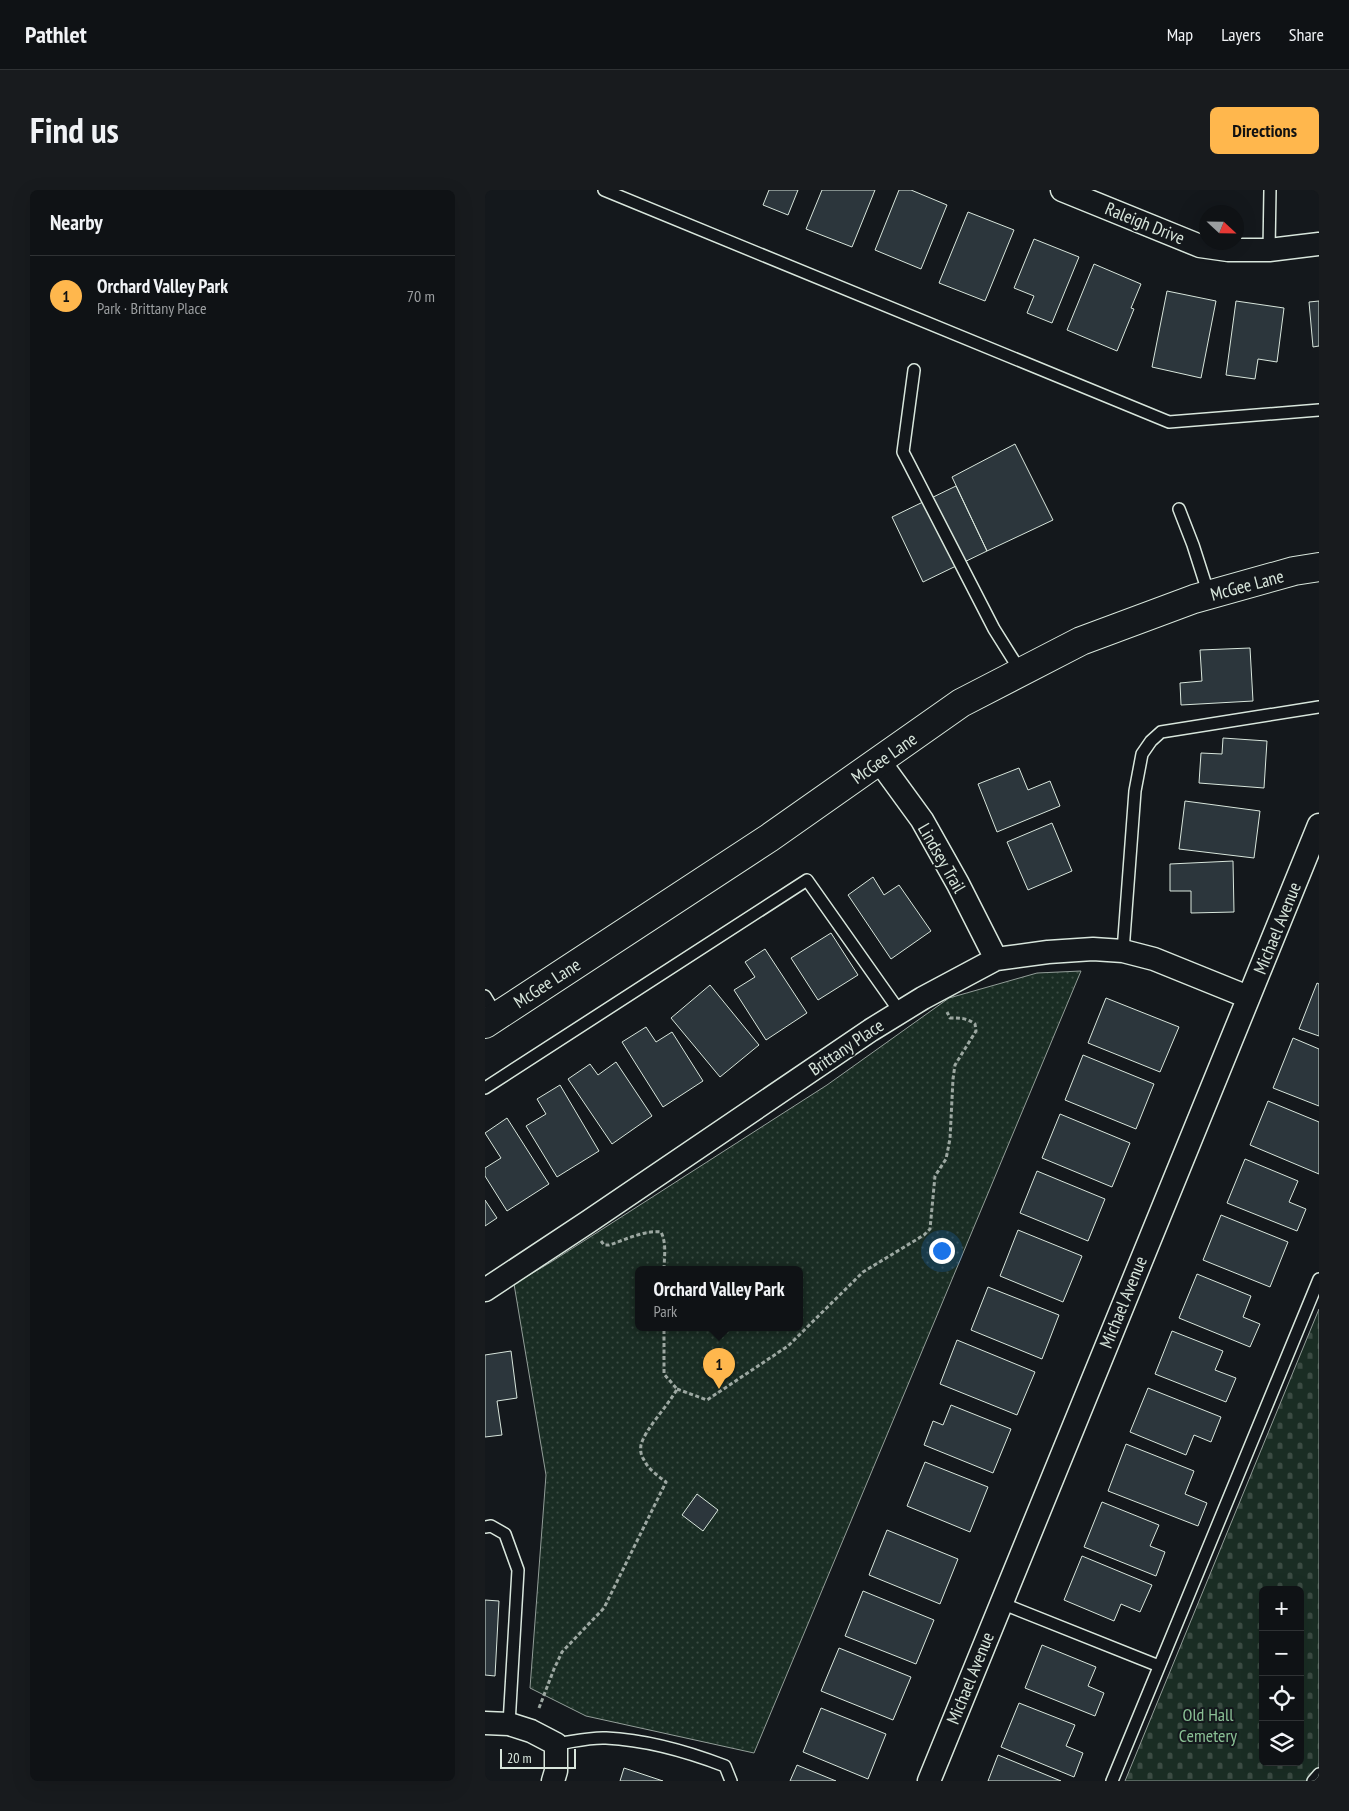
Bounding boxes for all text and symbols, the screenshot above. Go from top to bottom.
text: Pathlet [25,19,87,50]
text: Map [1167,23,1193,46]
text: Layers [1221,23,1261,46]
text: Share [1289,23,1324,46]
text: Find us [30,107,119,153]
button: Directions [1210,107,1319,154]
street label: Raleigh Drive [1102,197,1188,249]
north arrow [1199,205,1244,250]
text: Nearby [50,209,103,236]
text: Orchard Valley Park [97,274,228,298]
text: 1 [62,286,70,306]
text: 70 m [407,286,435,306]
text: Park · Brittany Place [97,298,207,318]
street label: McGee Lane [1208,564,1286,606]
street label: McGee Lane [847,727,921,789]
street label: Lindsey Trail [913,819,972,898]
street label: Michael Avenue [1248,879,1306,977]
street label: McGee Lane [509,953,585,1013]
street label: Brittany Place [804,1014,888,1080]
your location [929,1238,955,1264]
street label: Michael Avenue [1094,1253,1152,1351]
popup [635,1266,803,1331]
text: Orchard Valley Park [653,1277,785,1301]
text: Park [653,1301,677,1321]
pin: 1 [703,1348,735,1389]
map controls [1259,1586,1304,1766]
button: + [1259,1586,1304,1631]
street label: Michael Avenue [941,1629,999,1727]
button: − [1259,1631,1304,1676]
button: locate [1259,1676,1304,1721]
park label: Old Hall Cemetery [1179,1703,1237,1747]
button: layers [1259,1721,1304,1766]
scale bar [500,1746,576,1769]
text: 20 m [507,1749,532,1767]

